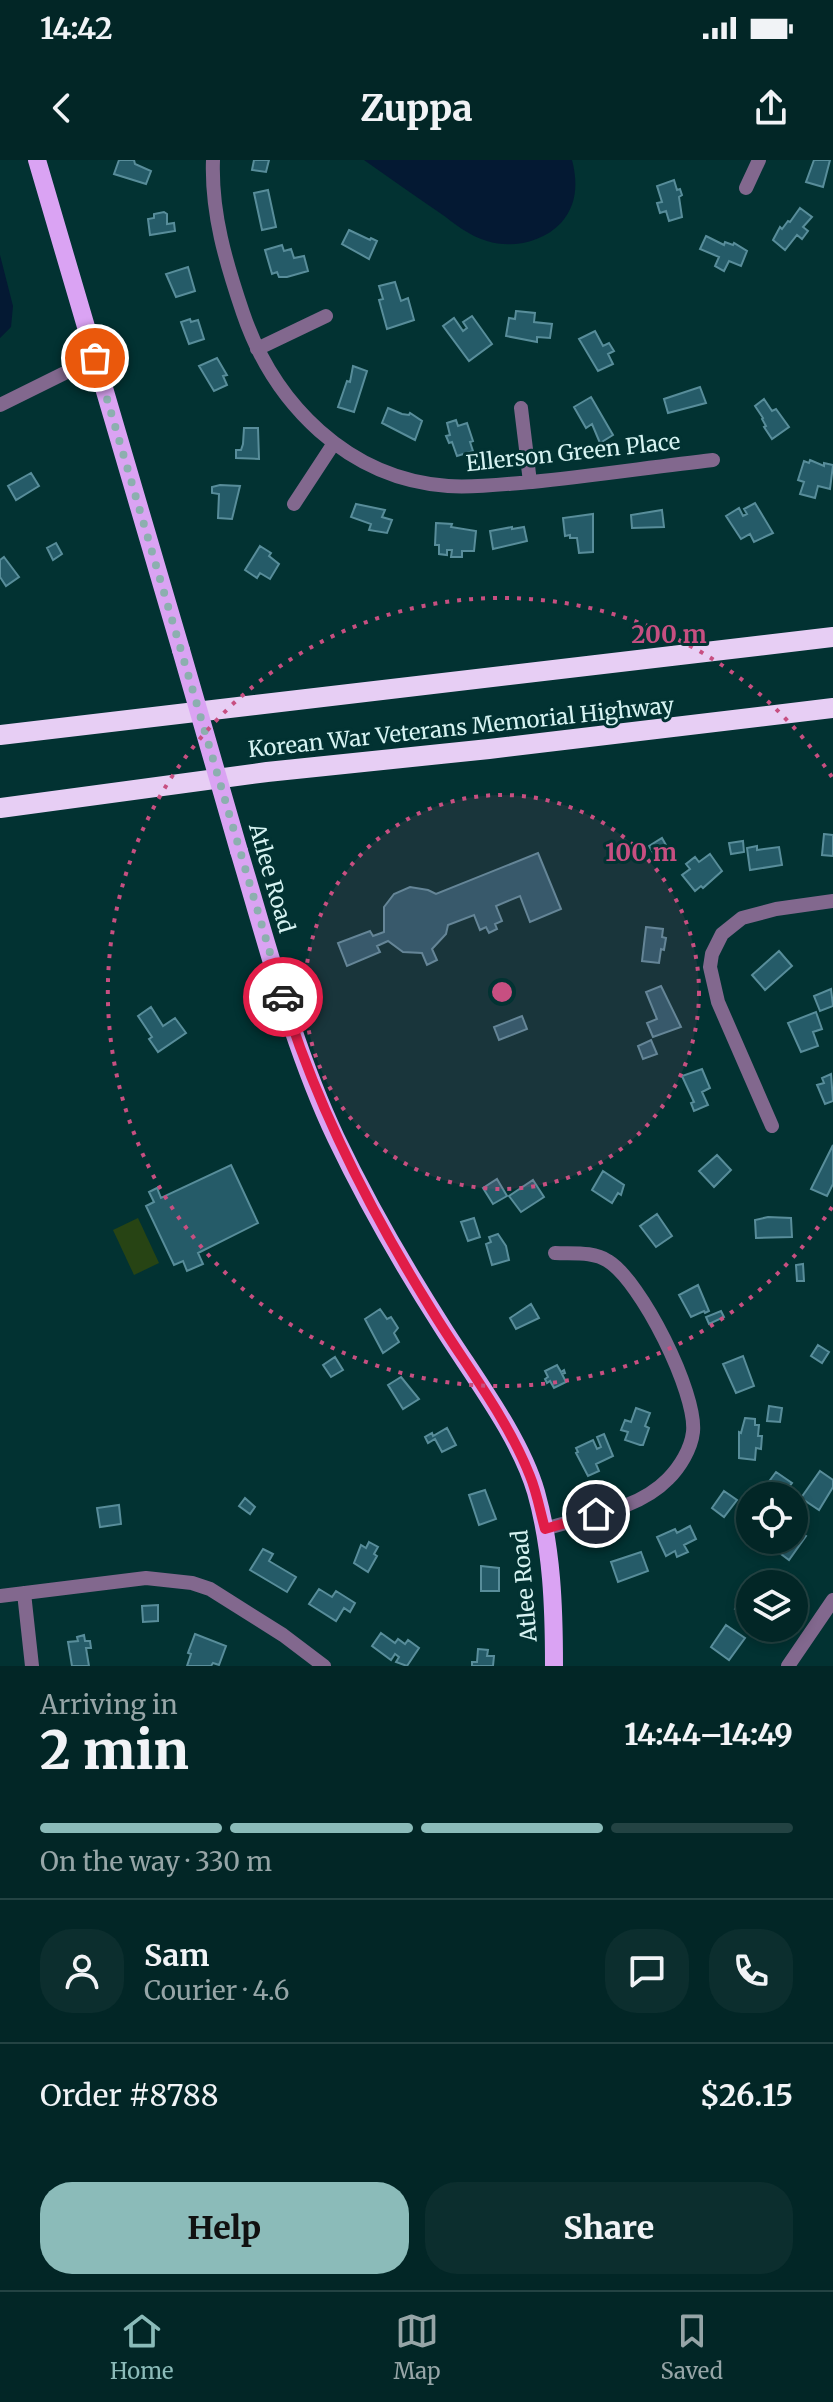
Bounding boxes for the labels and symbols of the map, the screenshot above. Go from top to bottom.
pin [61,324,129,392]
street label: Ellerson Green Place [464,427,682,477]
text: 200 m [631,619,707,650]
street label: Korean War Veterans Memorial Highway [247,691,675,763]
street label: Atlee Road [243,819,301,936]
text: 100 m [605,837,677,868]
courier [243,957,323,1037]
centre of rings [488,978,516,1006]
pin [562,1480,630,1548]
street label: Atlee Road [505,1529,543,1644]

